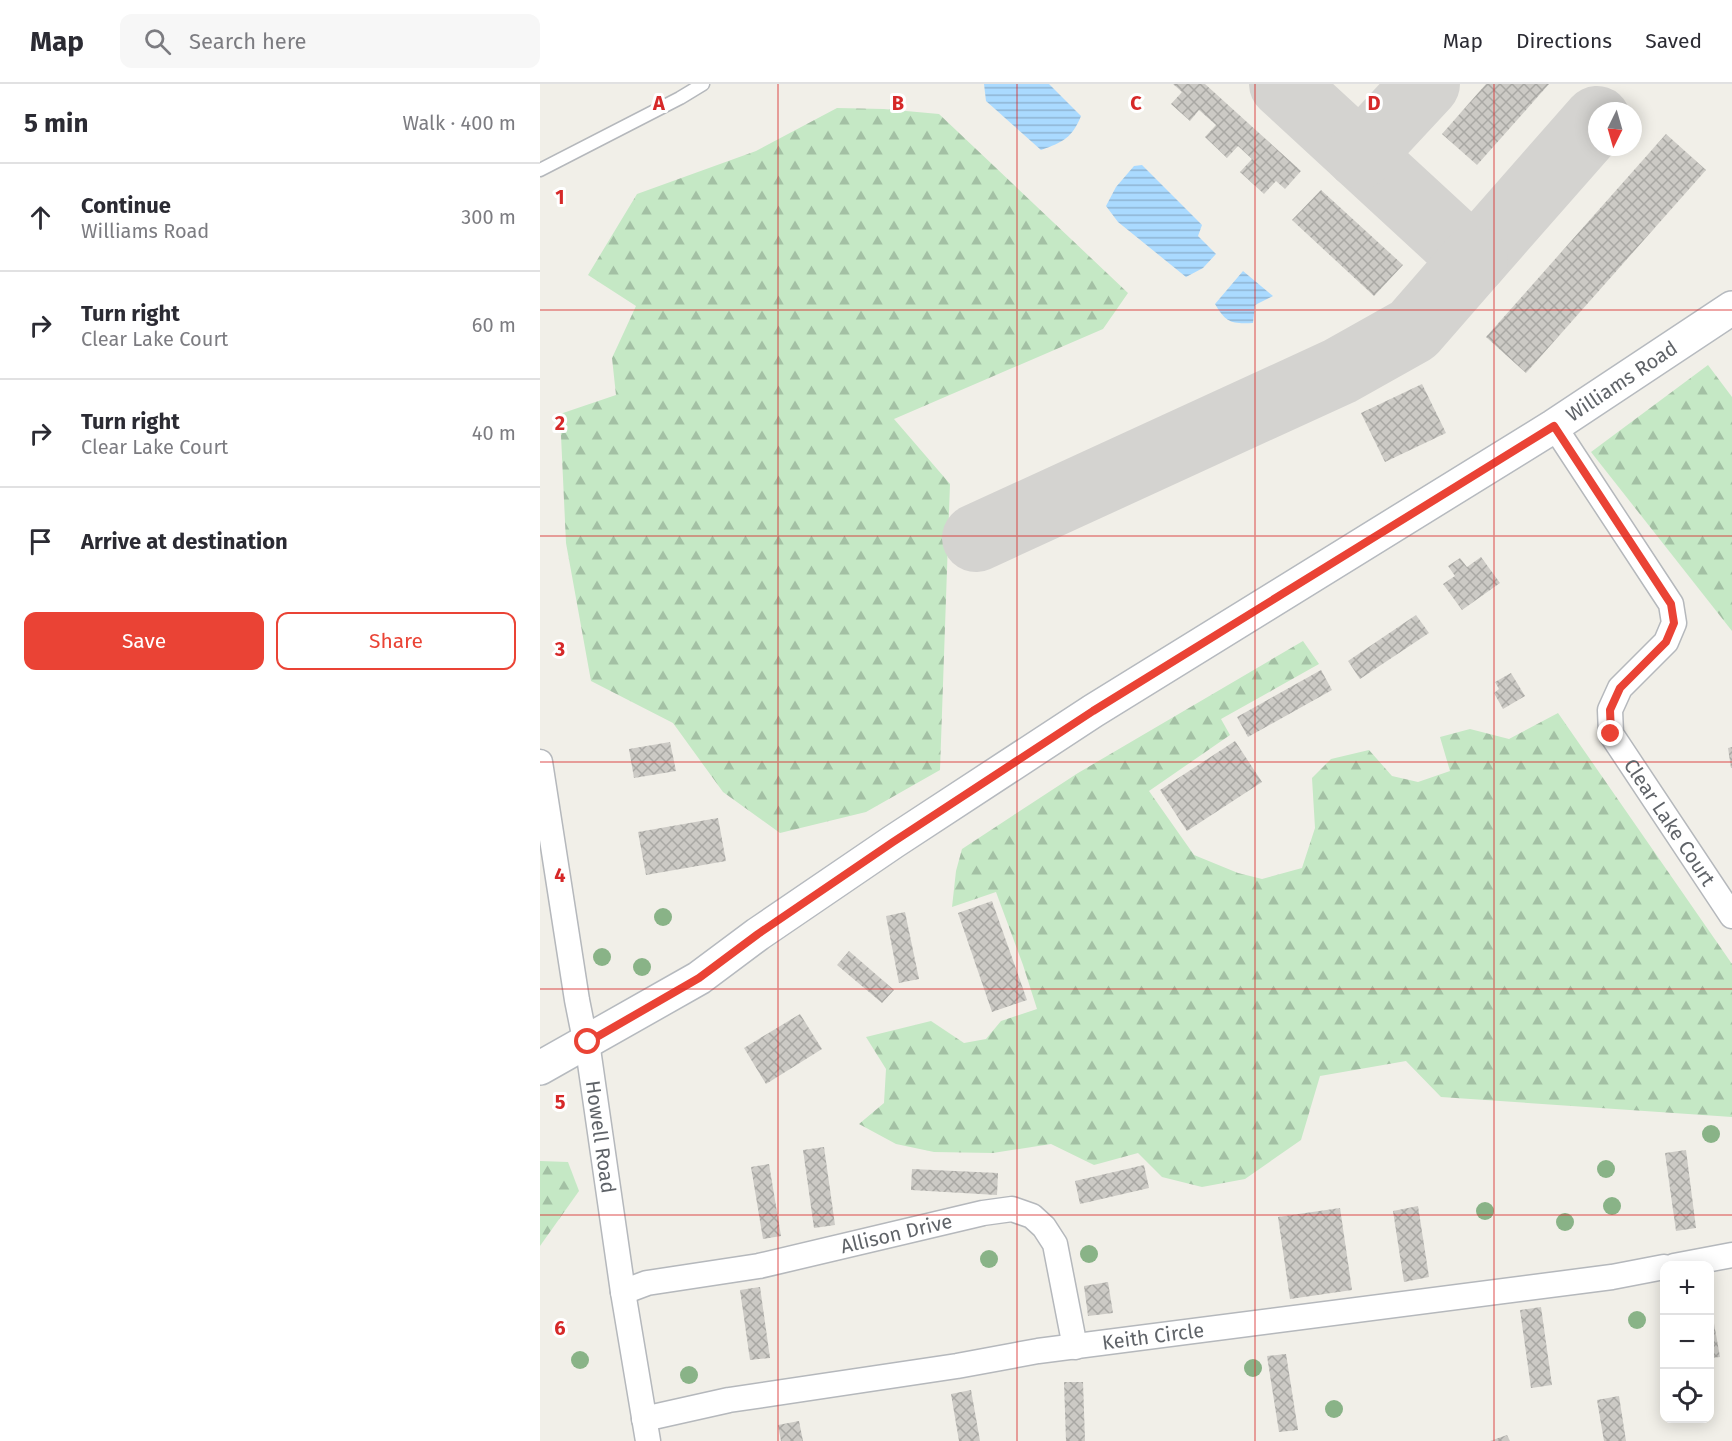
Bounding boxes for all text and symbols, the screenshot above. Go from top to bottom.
search box [120,14,540,68]
text: Map [30,25,84,58]
icon: search [141,25,174,58]
text: Search here [189,28,307,55]
text: Map [1443,28,1483,54]
text: Directions [1516,28,1612,54]
text: Saved [1645,28,1702,54]
text: A [652,91,666,115]
text: B [892,91,904,115]
text: C [1130,91,1142,115]
text: D [1367,91,1381,115]
north arrow [1588,102,1642,156]
text: 5 min [24,108,88,139]
text: Walk · 400 m [403,111,516,135]
text: 1 [555,185,565,209]
text: Continue [81,192,171,219]
icon: ahead [24,201,57,234]
text: 300 m [461,205,516,229]
text: Williams Road [81,219,209,243]
text: Turn right [81,300,180,327]
icon: right [24,309,57,342]
text: 60 m [472,313,516,337]
text: Clear Lake Court [81,327,228,351]
street label: Williams Road [1562,336,1682,427]
text: Turn right [81,408,180,435]
text: 2 [555,411,565,435]
icon: right [24,417,57,450]
text: 40 m [472,421,516,445]
text: Clear Lake Court [81,435,228,459]
icon: arrive [24,525,57,558]
text: Arrive at destination [81,528,288,555]
button: Save [24,612,264,670]
button: Share [276,612,516,670]
text: 3 [554,637,565,661]
route end [1597,720,1623,746]
street label: Clear Lake Court [1619,754,1721,891]
text: 4 [554,863,566,887]
route start [574,1028,600,1054]
street label: Howell Road [581,1079,621,1195]
text: 5 [555,1090,566,1114]
street label: Allison Drive [838,1209,954,1258]
map controls [1660,1261,1714,1423]
button: + [1660,1261,1714,1315]
button: − [1660,1315,1714,1369]
text: 6 [554,1316,566,1340]
street label: Keith Circle [1101,1318,1205,1355]
button: locate [1660,1369,1714,1423]

